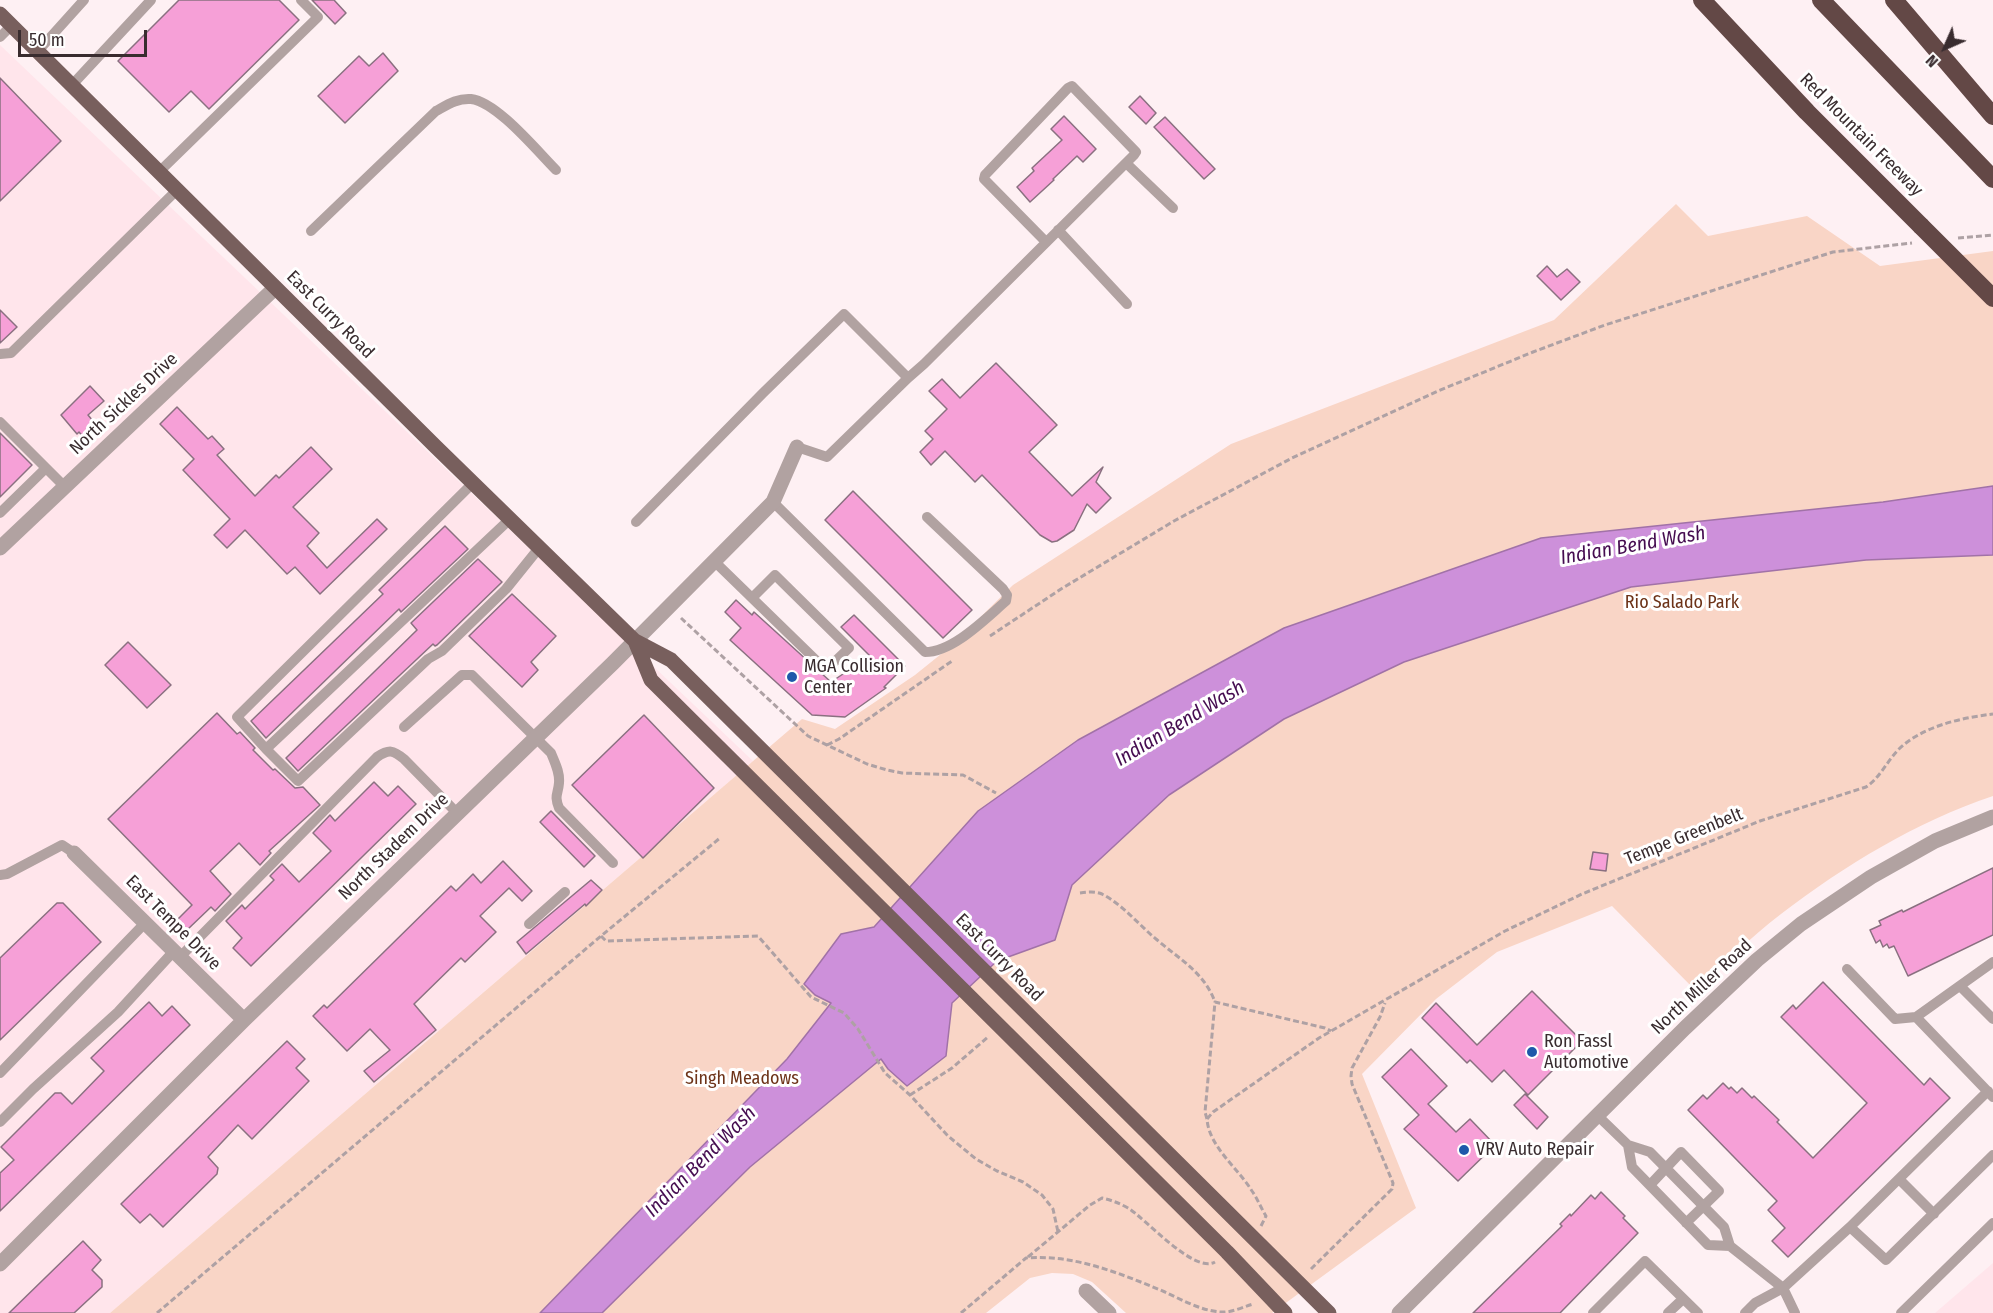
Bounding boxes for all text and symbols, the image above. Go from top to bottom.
scale bar [21,18,150,56]
north arrow [1915,18,1975,78]
text: 50 m [29,29,65,51]
text: N [1922,51,1942,71]
street label: Red Mountain Freeway [1795,69,1927,201]
street label: East Curry Road [282,267,378,363]
street label: North Sickles Drive [66,349,182,459]
water label: Indian Bend Wash [1559,521,1707,571]
park label: Rio Salado Park [1625,592,1739,614]
place label: MGA Collision Center [804,656,904,698]
marker: MGA Collision Center [785,670,799,684]
water label: Indian Bend Wash [1111,676,1249,772]
street label: North Stadem Drive [335,789,453,905]
street label: Tempe Greenbelt [1622,804,1746,870]
street label: East Tempe Drive [121,871,225,975]
street label: East Curry Road [951,910,1047,1006]
street label: North Miller Road [1647,935,1757,1039]
place label: Ron Fassl Automotive [1544,1031,1629,1074]
marker: Ron Fassl Automotive [1525,1045,1539,1059]
park label: Singh Meadows [685,1068,799,1090]
water label: Indian Bend Wash [641,1102,761,1222]
place label: VRV Auto Repair [1476,1139,1594,1161]
marker: VRV Auto Repair [1457,1143,1471,1157]

